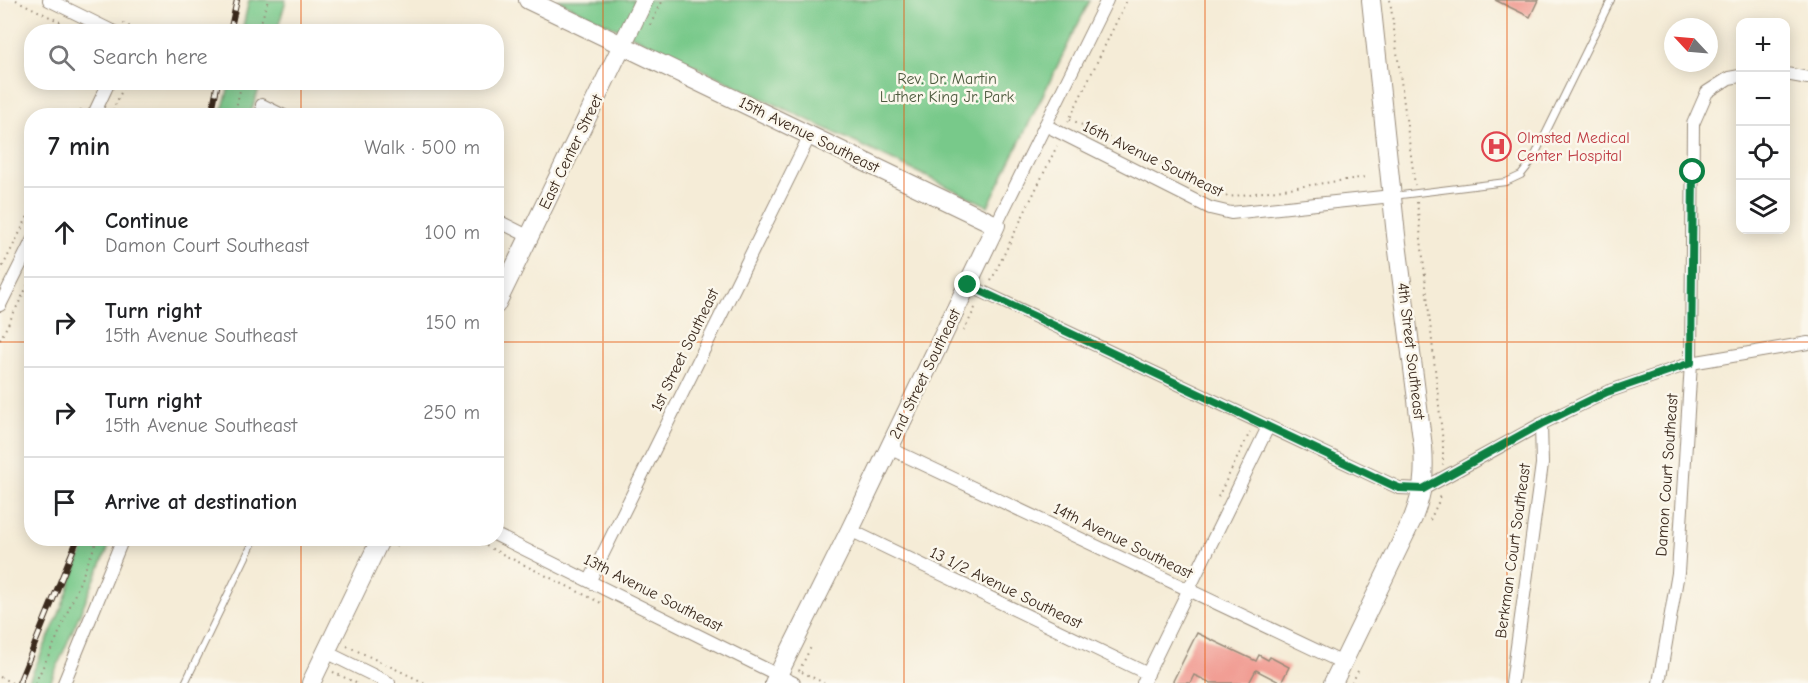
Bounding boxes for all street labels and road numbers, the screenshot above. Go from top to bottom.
street label: East Center Street [535,91,607,212]
street label: 15th Avenue Southeast [736,93,882,177]
street label: 16th Avenue Southeast [1080,117,1226,201]
street label: 4th Street Southeast [1394,282,1428,421]
street label: 1st Street Southeast [647,285,723,414]
street label: 2nd Street Southeast [886,306,965,442]
street label: Damon Court Southeast [1652,393,1682,557]
street label: Berkman Court Southeast [1492,462,1534,640]
street label: 14th Avenue Southeast [1050,499,1196,583]
street label: 13 1/2 Avenue Southeast [927,543,1085,633]
street label: 13th Avenue Southeast [581,550,726,636]

